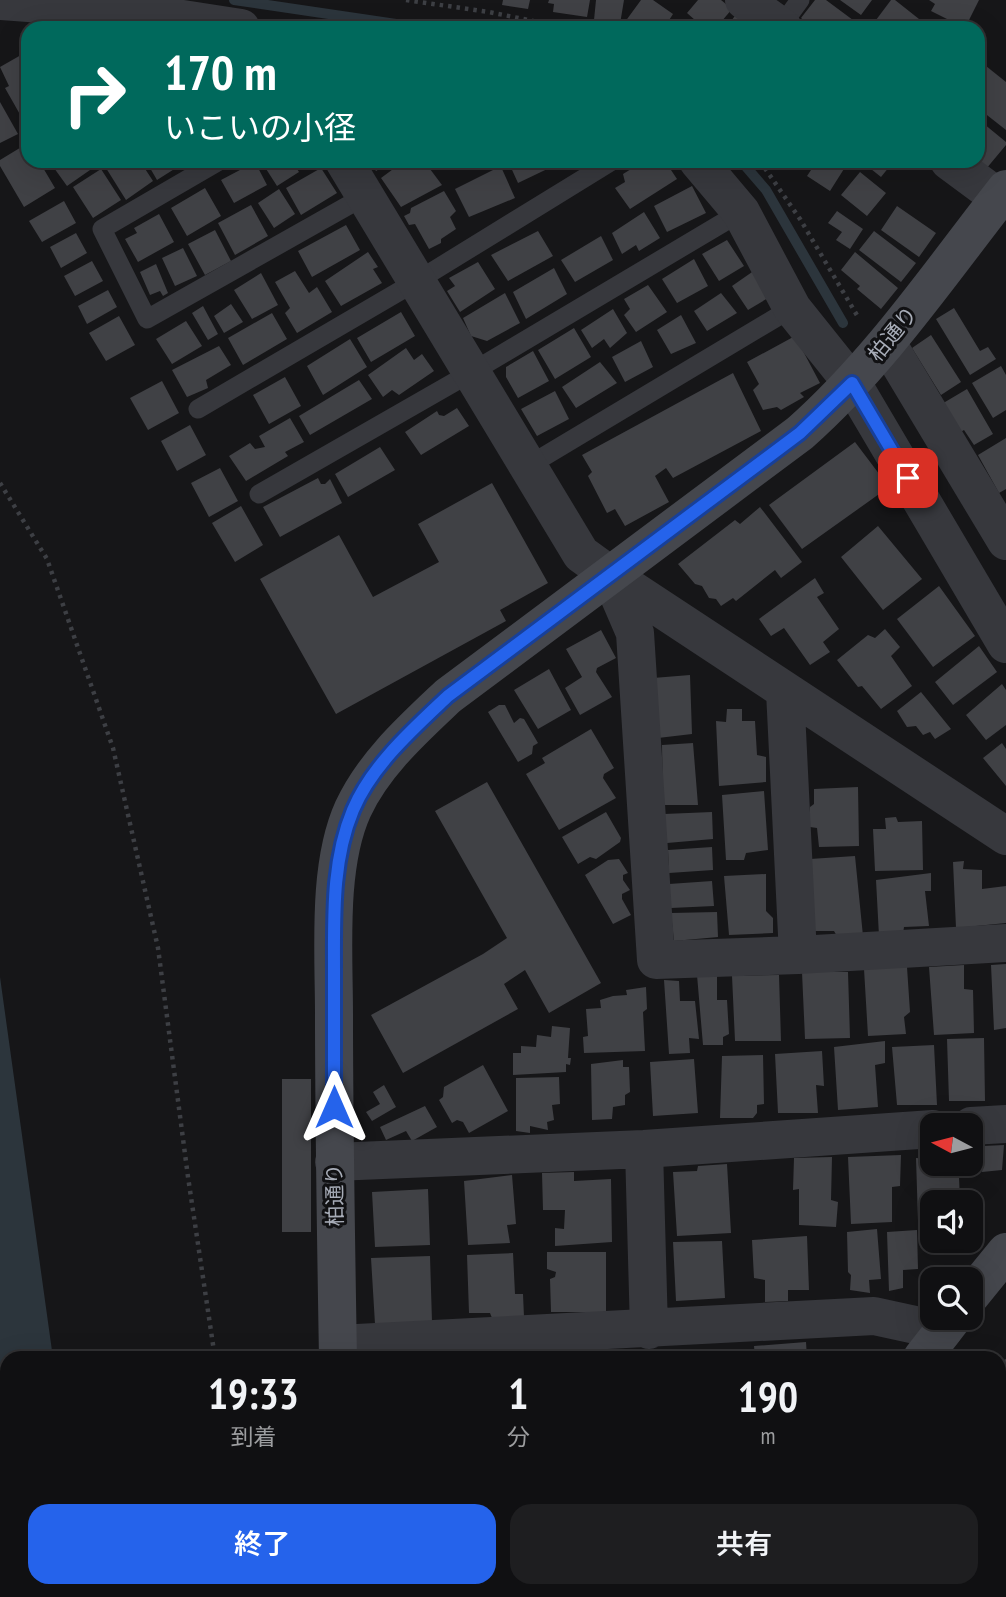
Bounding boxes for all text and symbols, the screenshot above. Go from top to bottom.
text: 170 m [164,40,277,104]
icon: right [49,49,140,140]
text: いこいの小径 [164,106,356,148]
street label: 柏通り [862,301,923,367]
pin [878,448,938,508]
icon: arrive [889,459,927,497]
position arrow [297,1070,371,1144]
north arrow [920,1113,984,1176]
map controls [920,1113,983,1330]
street label: 柏通り [320,1163,349,1227]
button: sound [920,1190,983,1253]
button: search [920,1267,983,1330]
text: 19:33 [208,1366,299,1421]
text: 1 [508,1366,528,1421]
text: 190 [738,1369,798,1424]
text: m [760,1421,775,1450]
text: 到着 [230,1422,276,1451]
text: 分 [507,1422,530,1451]
button: 終了 [28,1504,496,1584]
button: 共有 [510,1504,978,1584]

